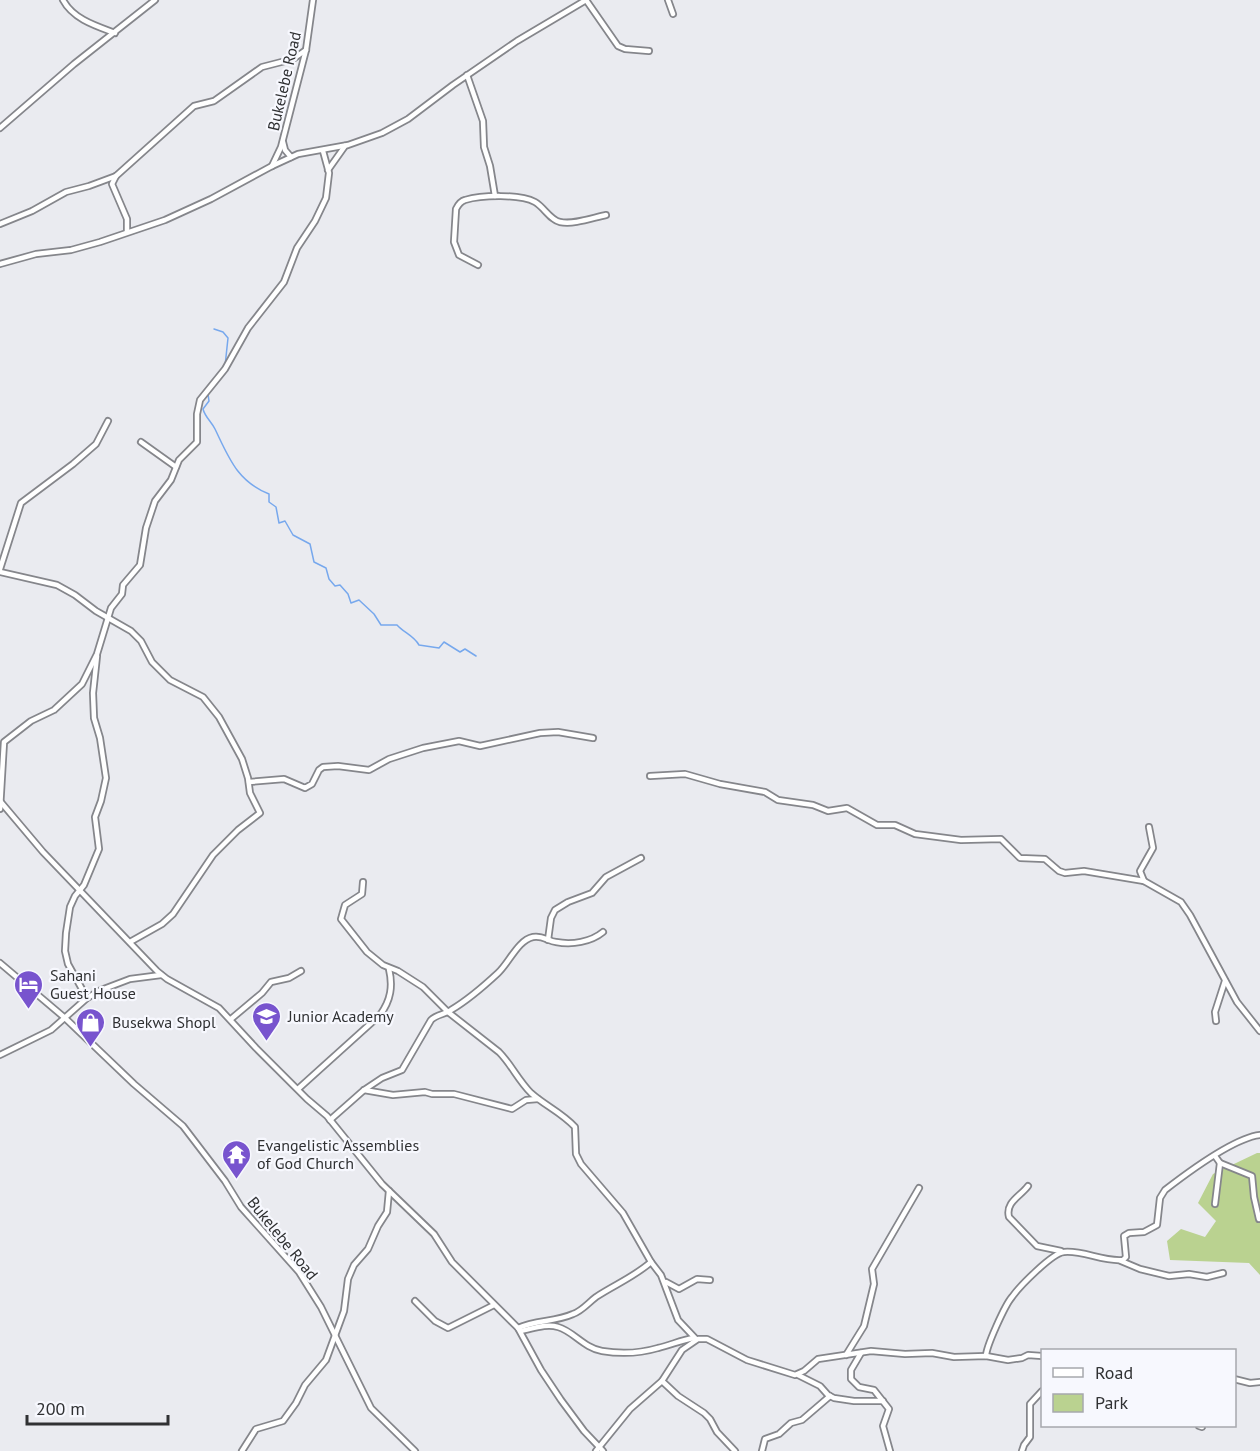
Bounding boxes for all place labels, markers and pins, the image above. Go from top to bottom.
place label: Sahani Guest House [50,965,136,1003]
hotel icon: Sahani Guest House [13,968,45,1010]
school or university icon: Junior Academy [251,1000,283,1042]
shop icon: Busekwa Shopl [75,1006,107,1048]
place label: Junior Academy [287,1006,394,1026]
place label: Busekwa Shopl [112,1012,216,1032]
place label: Evangelistic Assemblies of God Church [257,1135,419,1173]
temple icon: Evangelistic Assemblies of God Church [220,1138,252,1180]

